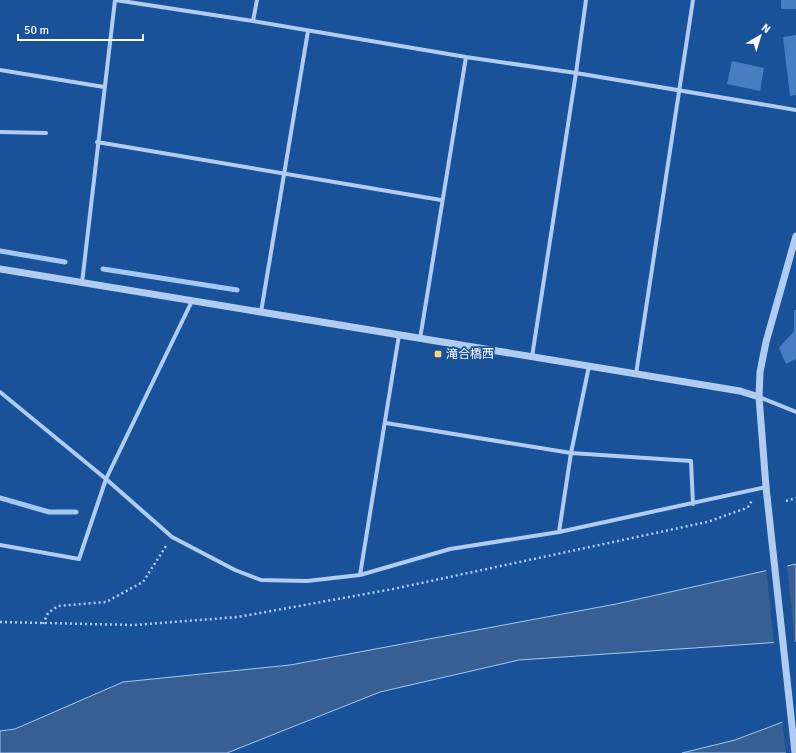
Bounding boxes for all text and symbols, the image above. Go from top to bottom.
scale bar [18,16,143,42]
north arrow [740,16,780,56]
text: N [759,21,773,36]
text: 50 m [24,23,49,38]
place label: 滝合橋西 [446,347,494,362]
marker: 滝合橋西 [433,349,443,359]

